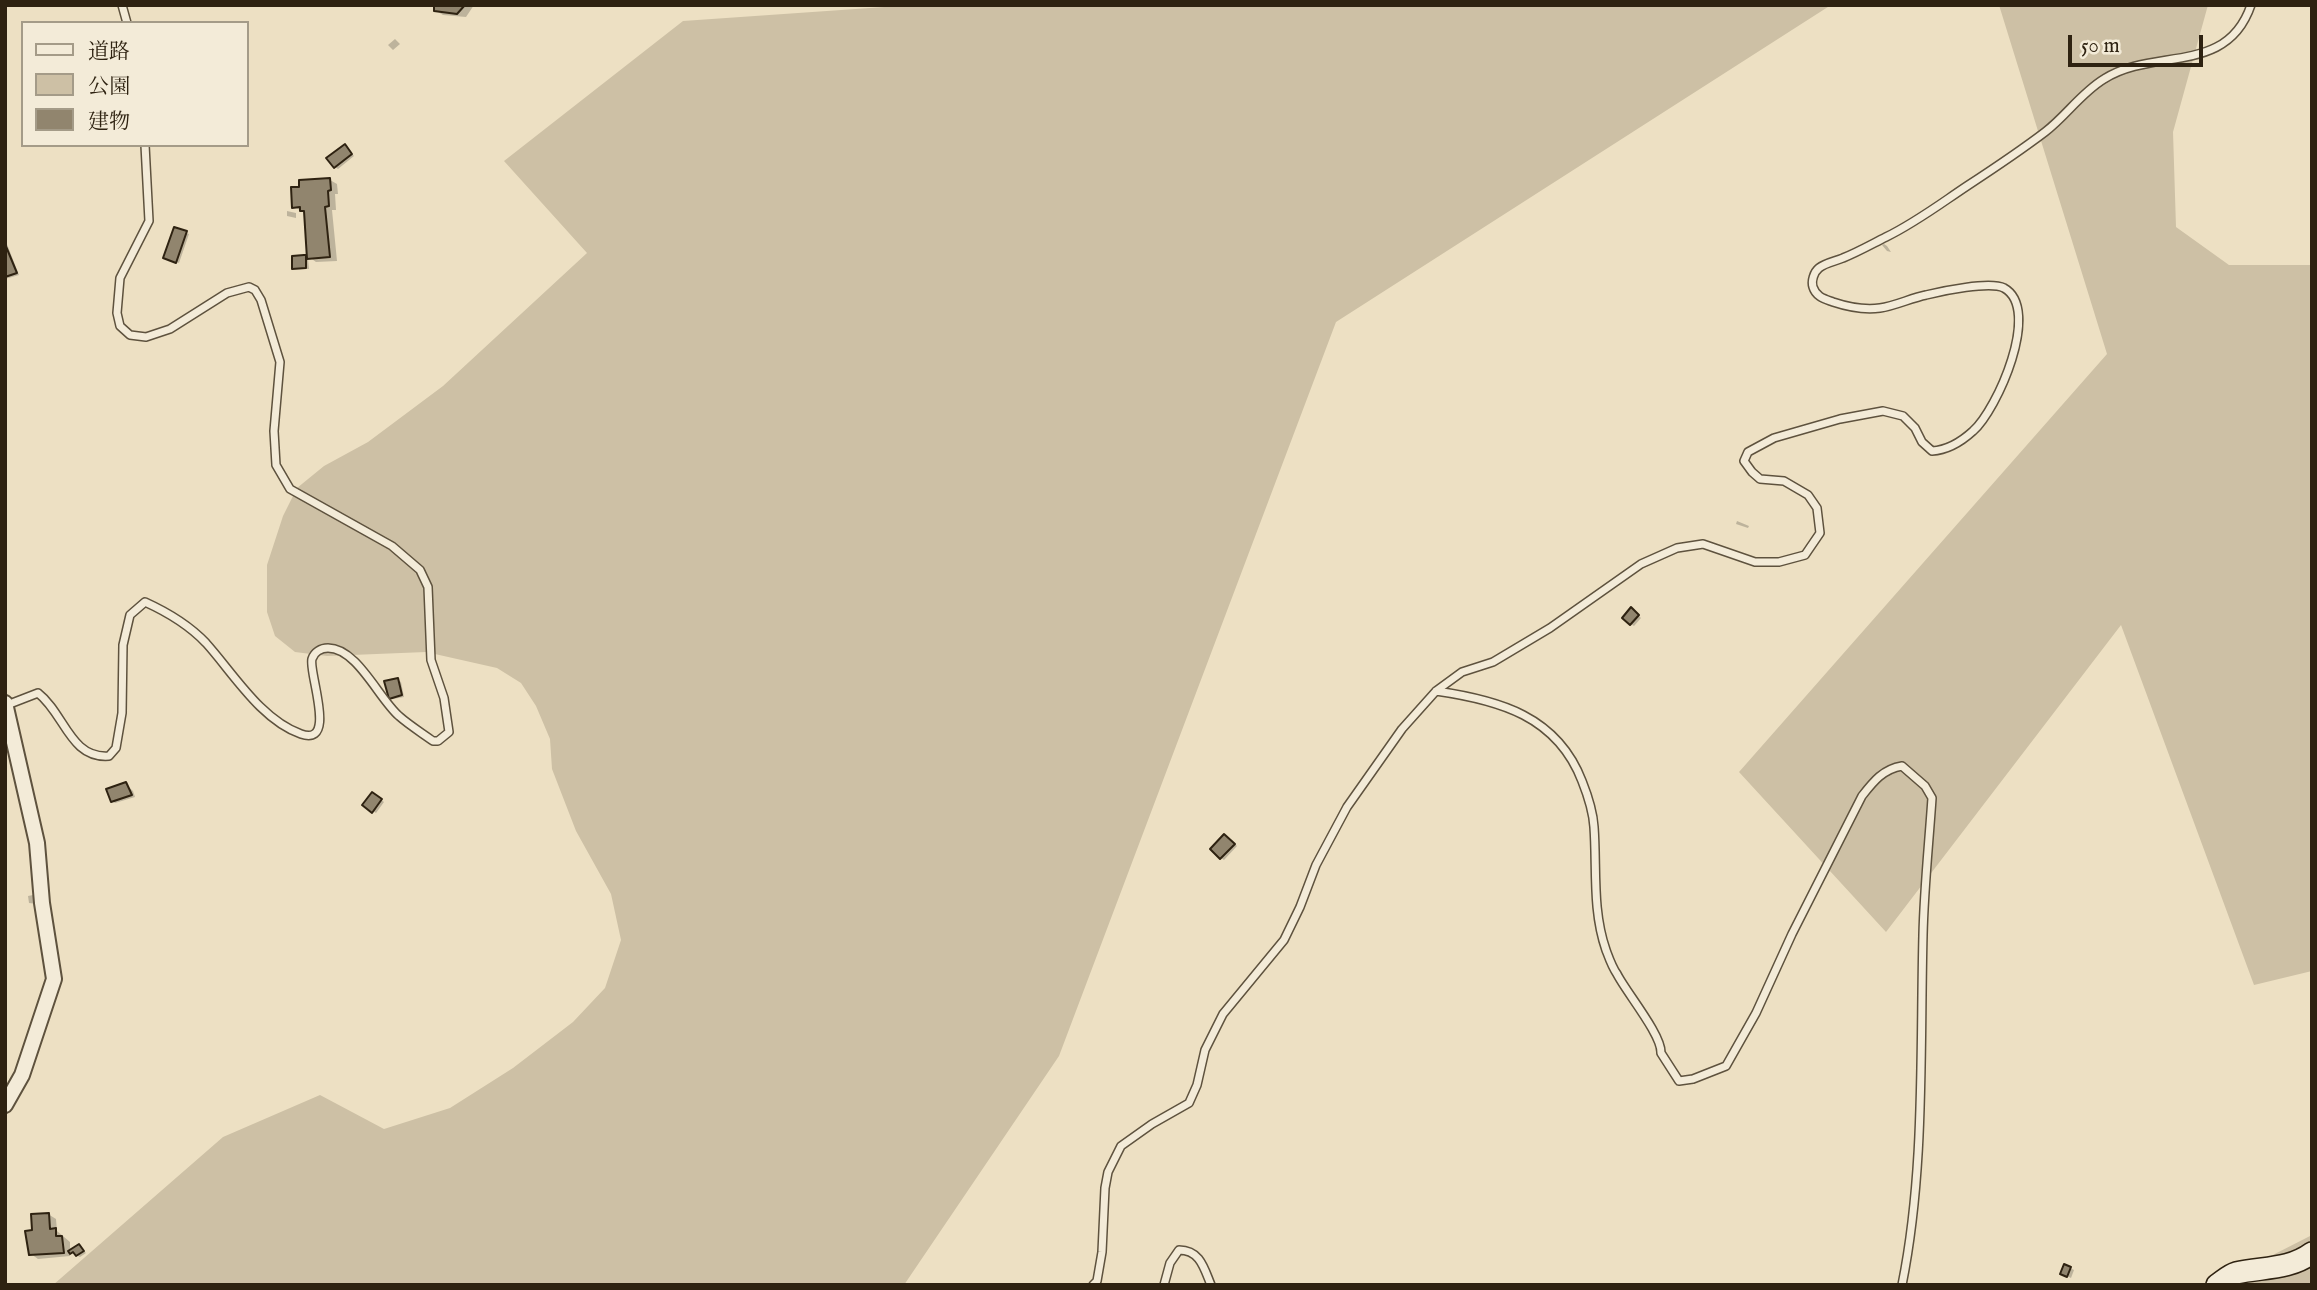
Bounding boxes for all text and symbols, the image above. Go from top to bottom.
legend [21,21,248,147]
scale bar [2072,21,2207,65]
text: 50 m [2081,33,2120,60]
text: 道路 [88,39,130,66]
text: 公園 [88,74,130,101]
text: 建物 [88,109,130,136]

